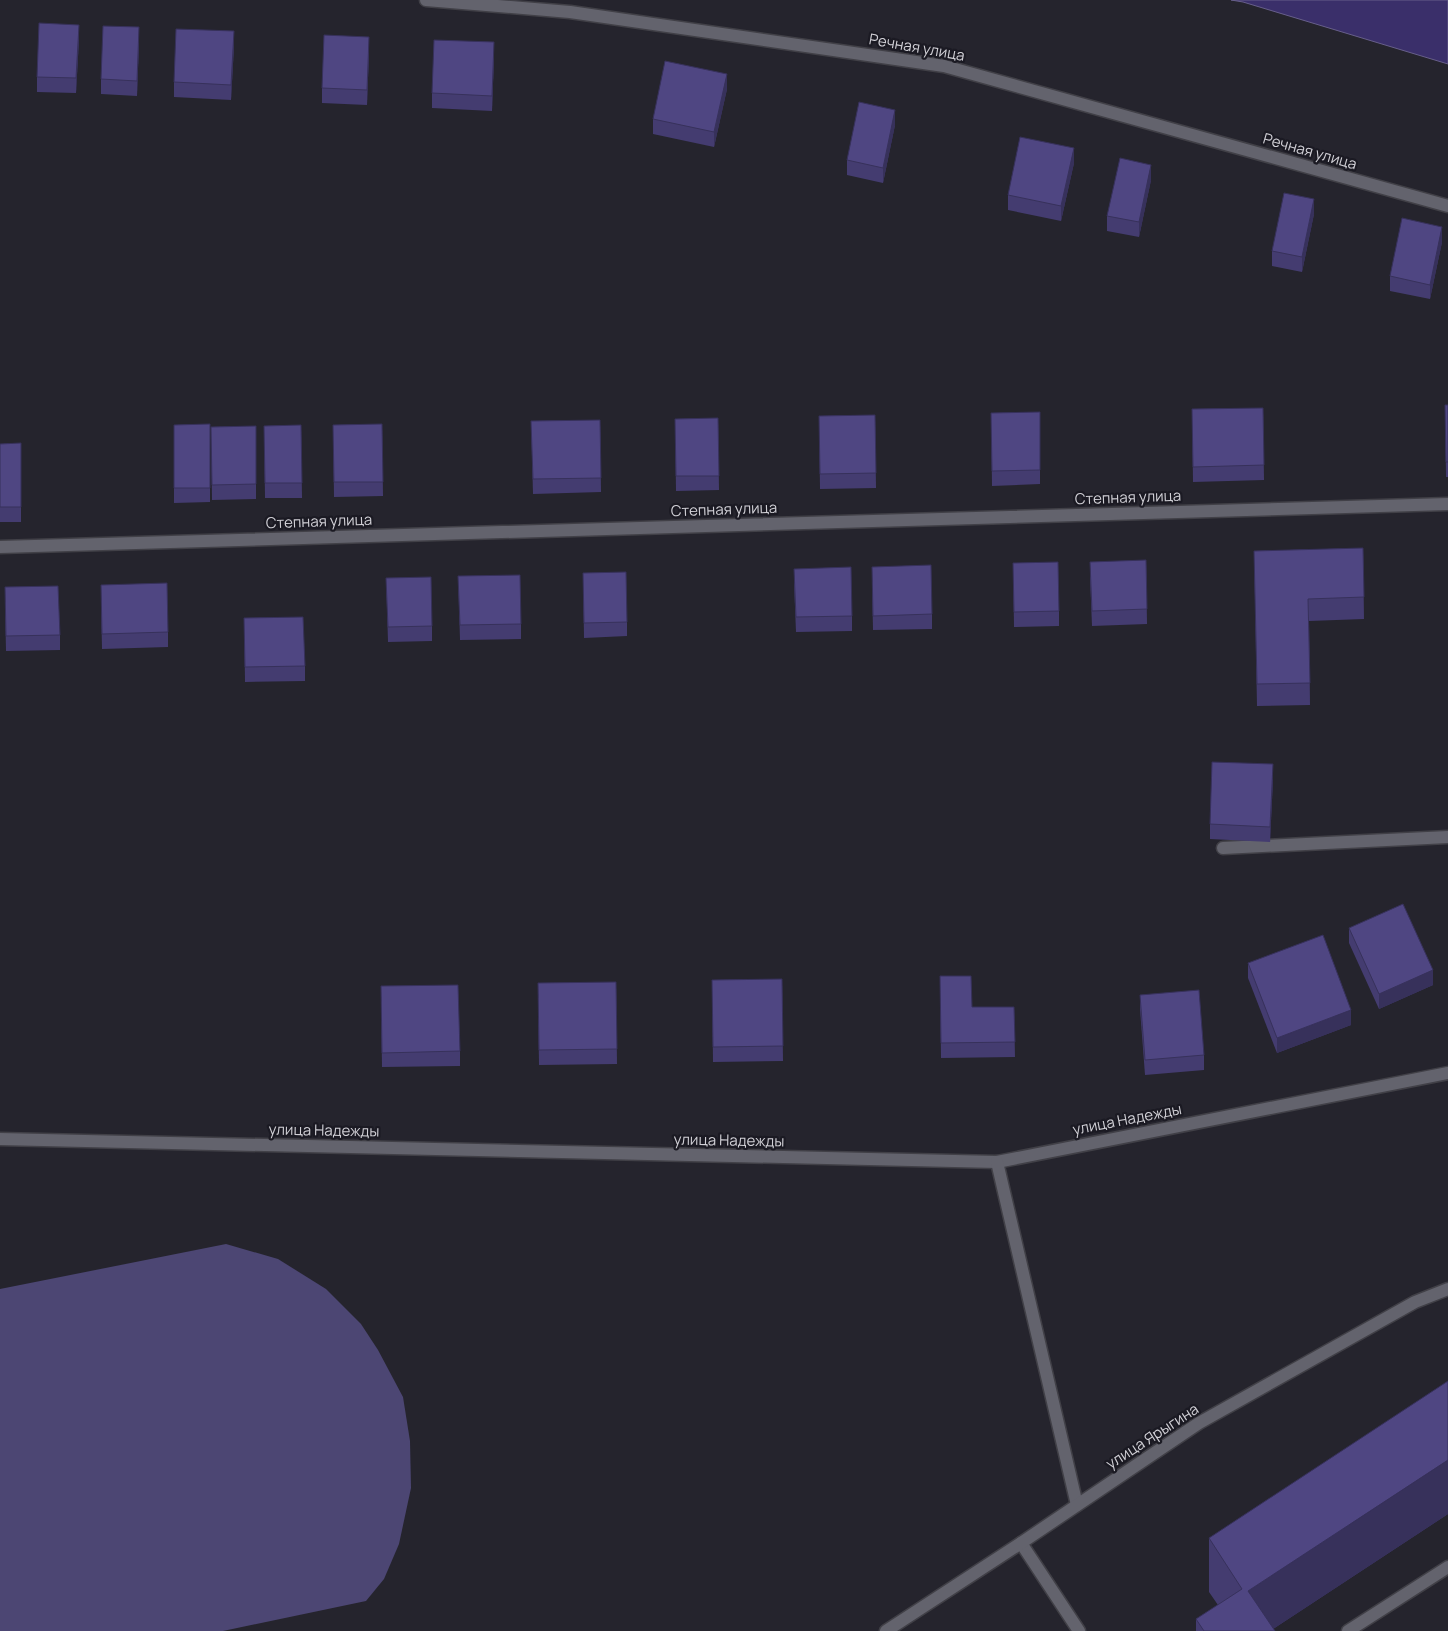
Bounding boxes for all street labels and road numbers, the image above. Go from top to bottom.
street label: Речная улица [867,28,967,66]
street label: Речная улица [1261,128,1359,174]
street label: Степная улица [1074,485,1182,509]
street label: Степная улица [670,497,778,521]
street label: Степная улица [265,509,373,533]
street label: улица Надежды [1071,1098,1183,1140]
street label: улица Надежды [269,1119,379,1141]
street label: улица Надежды [674,1129,784,1151]
street label: улица Ярыгина [1102,1398,1202,1474]

